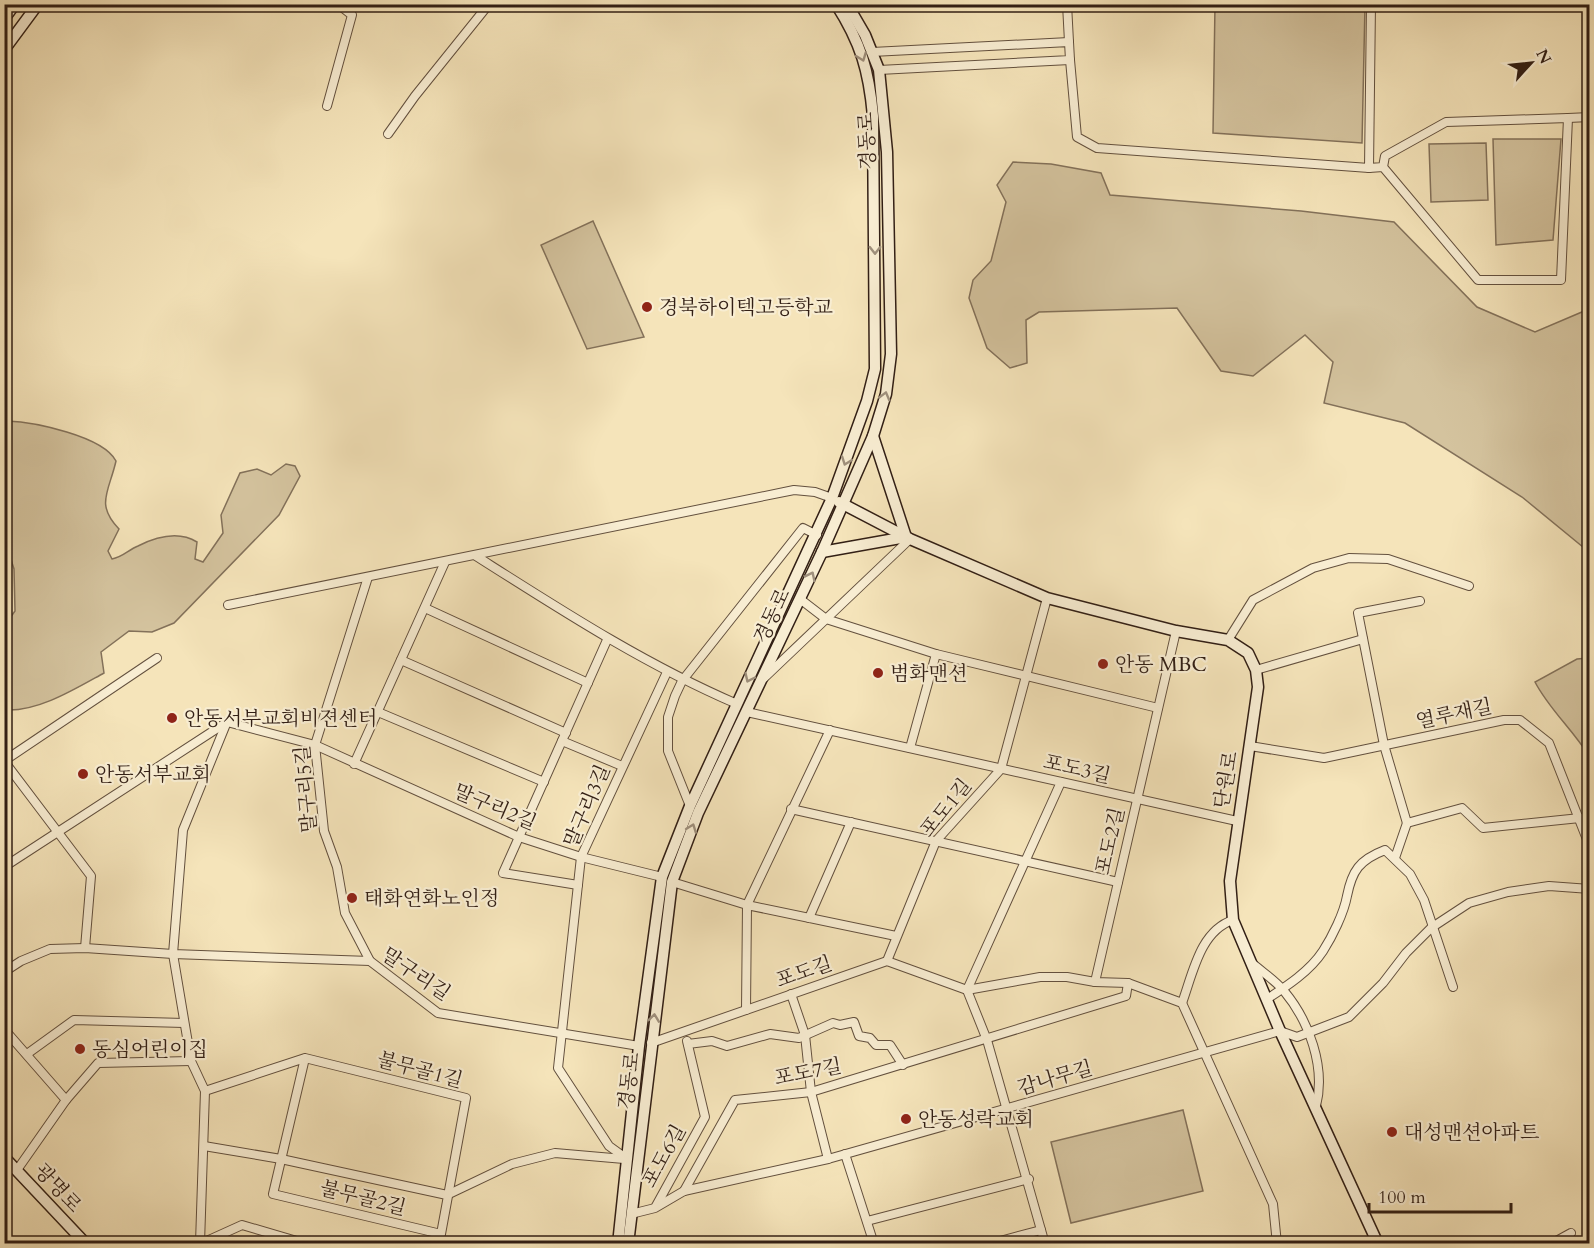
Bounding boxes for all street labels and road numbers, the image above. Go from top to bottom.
street label: 경동로 [852,111,882,171]
street label: 경동로 [748,584,796,648]
street label: 열루재길 [1413,693,1495,735]
street label: 말구리5길 [289,744,323,834]
street label: 포도3길 [1041,748,1113,790]
street label: 단원로 [1208,749,1244,811]
street label: 말구리3길 [557,760,617,852]
street label: 포도1길 [914,773,978,843]
street label: 말구리2길 [449,777,541,837]
street label: 포도2길 [1089,805,1131,877]
street label: 말구리길 [376,941,456,1007]
street label: 포도길 [772,950,836,994]
street label: 불무골1길 [374,1046,466,1094]
street label: 경동로 [612,1051,646,1111]
street label: 포도7길 [772,1052,844,1092]
street label: 감나무길 [1014,1054,1096,1102]
street label: 포도6길 [636,1120,692,1192]
street label: 광명로 [28,1158,88,1218]
street label: 불무골2길 [317,1174,409,1222]

